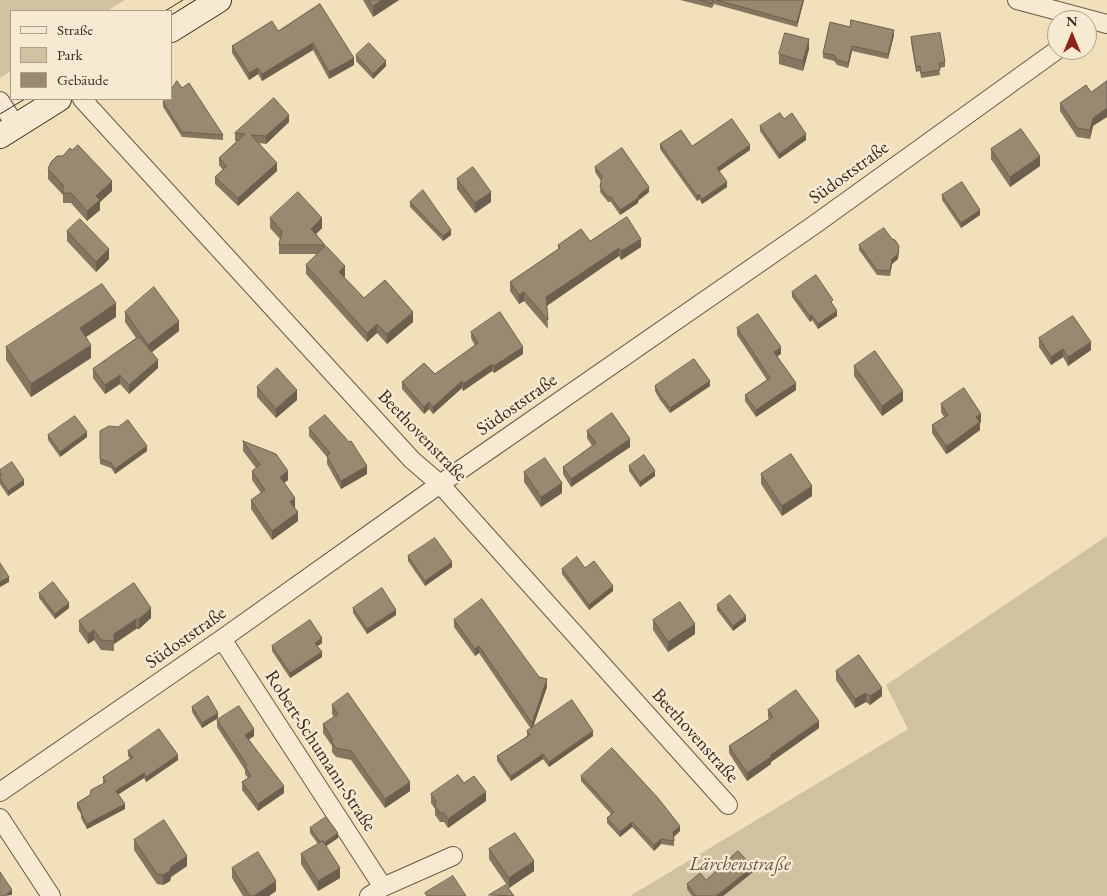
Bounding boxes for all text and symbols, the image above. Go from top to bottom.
legend [10,10,172,100]
north arrow [1047,10,1097,60]
text: N [1066,12,1078,30]
text: Straße [57,20,93,39]
text: Park [57,45,83,64]
text: Gebäude [57,70,109,89]
street label: Südoststraße [805,136,893,210]
street label: Südoststraße [472,369,562,441]
street label: Beethovenstraße [372,385,472,487]
street label: Südoststraße [141,602,231,674]
street label: Robert-Schumann-Straße [259,666,381,836]
street label: Beethovenstraße [647,684,743,788]
park label: Lärchenstraße [689,854,791,876]

